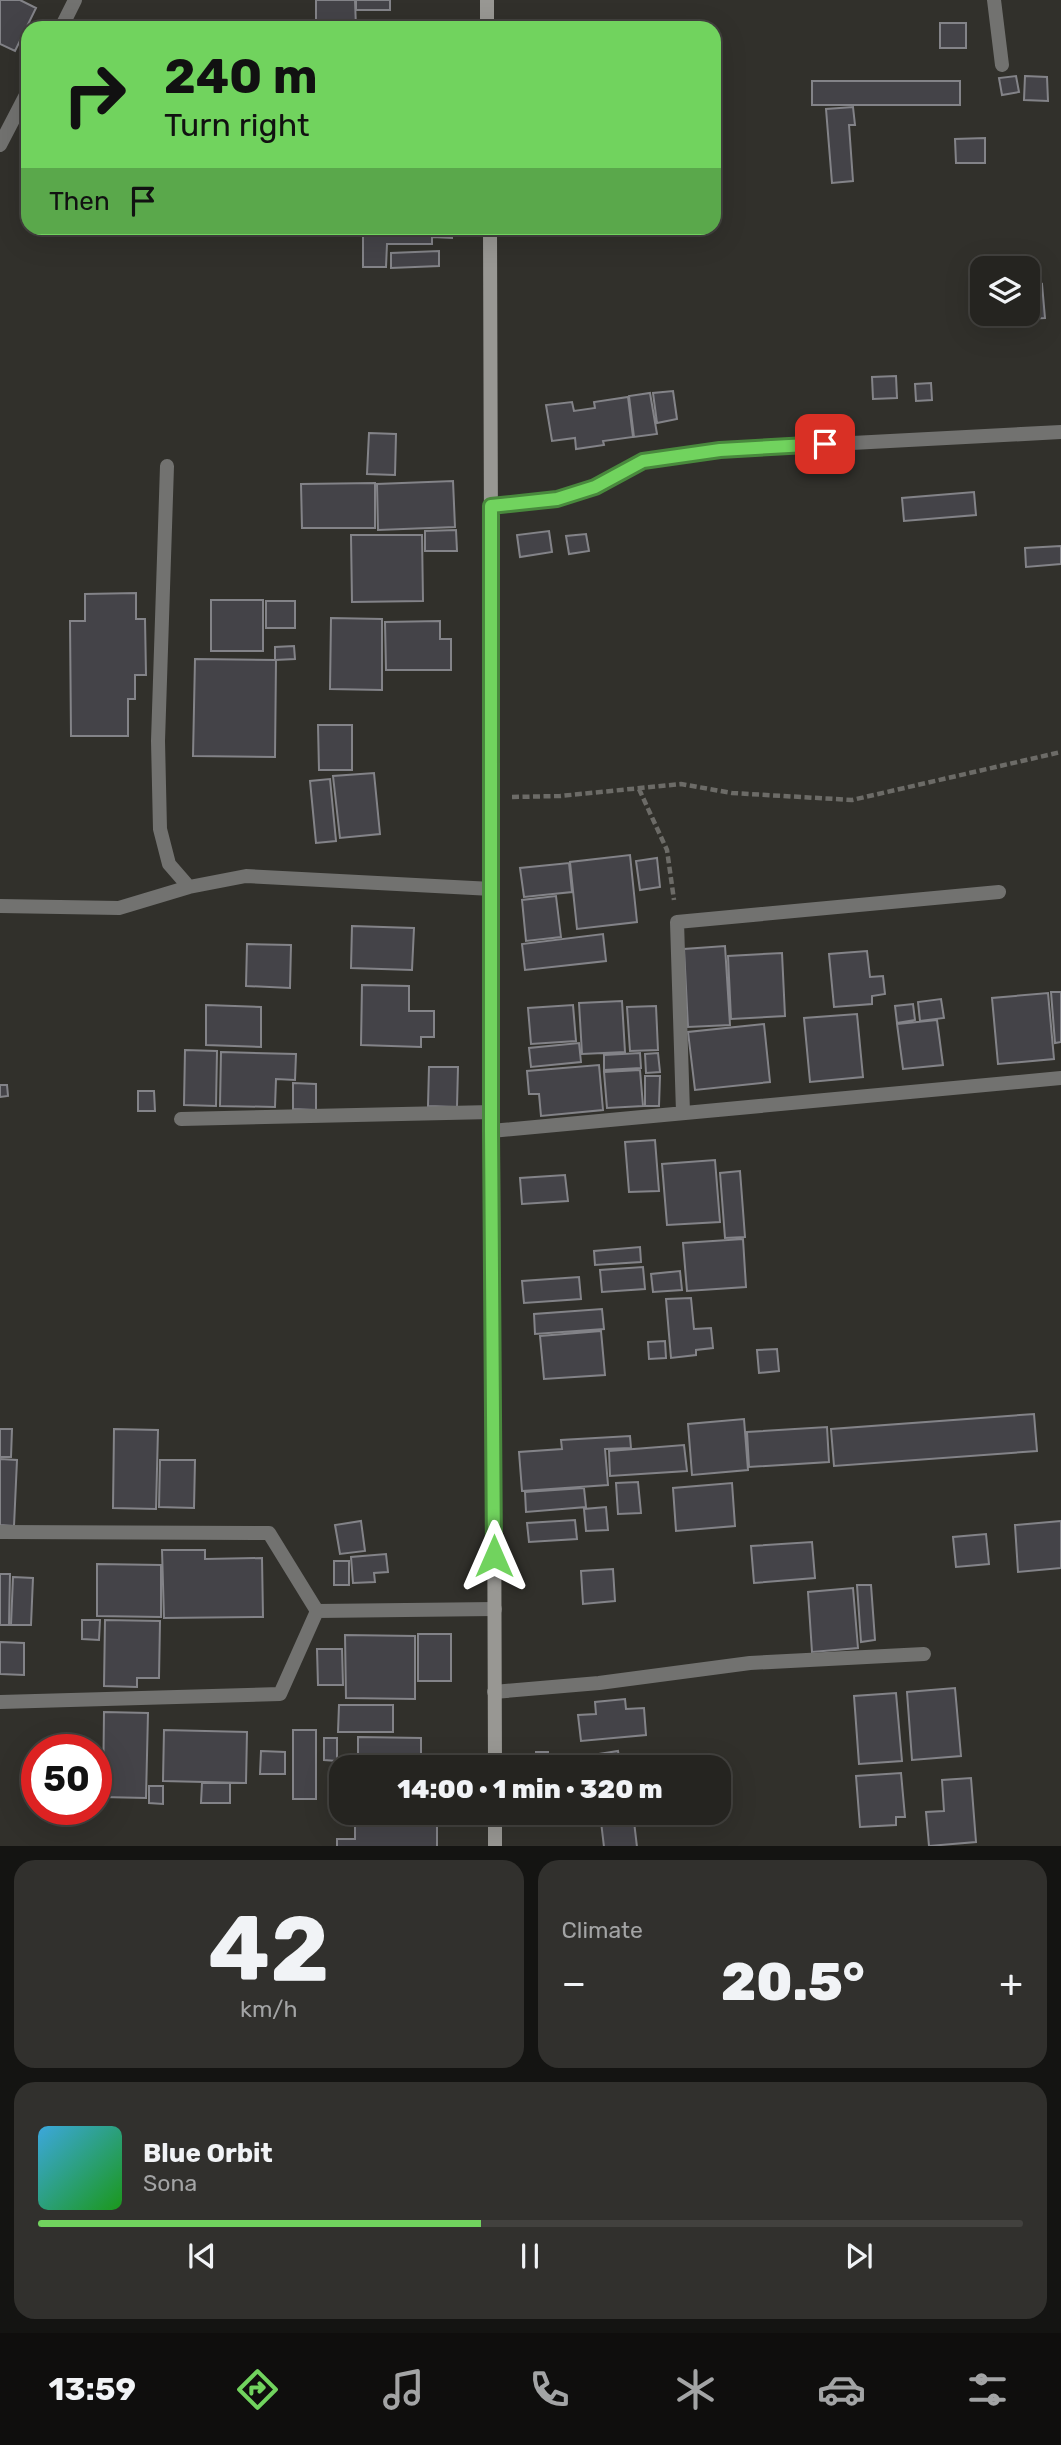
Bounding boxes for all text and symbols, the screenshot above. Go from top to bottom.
text: 240 m [164,47,318,105]
icon: right [49,49,140,140]
text: Turn right [164,106,309,144]
icon: arrive [124,182,162,220]
text: Then [49,186,110,217]
map controls [970,256,1040,326]
button: layers [970,256,1040,326]
pin [795,414,855,474]
icon: arrive [806,425,844,463]
position arrow [457,1519,531,1593]
speed limit sign: 50 [21,1734,112,1825]
text: 14:00 · 1 min · 320 m [397,1774,663,1805]
text: 42 [208,1895,329,2003]
text: Climate [562,1916,643,1944]
text: 20.5° [721,1951,864,2013]
text: − [562,1960,586,2006]
text: + [999,1960,1023,2006]
text: km/h [240,1995,297,2023]
text: Blue Orbit [143,2138,273,2169]
text: Sona [143,2169,197,2197]
icon: previous [183,2237,221,2275]
icon: pause [511,2237,549,2275]
icon: next [840,2237,878,2275]
icon: directions [233,2365,282,2414]
icon: music [379,2365,428,2414]
icon: phone [525,2365,574,2414]
icon: climate [671,2365,720,2414]
icon: car [817,2365,866,2414]
icon: filters [963,2365,1012,2414]
text: 13:59 [49,2370,136,2408]

